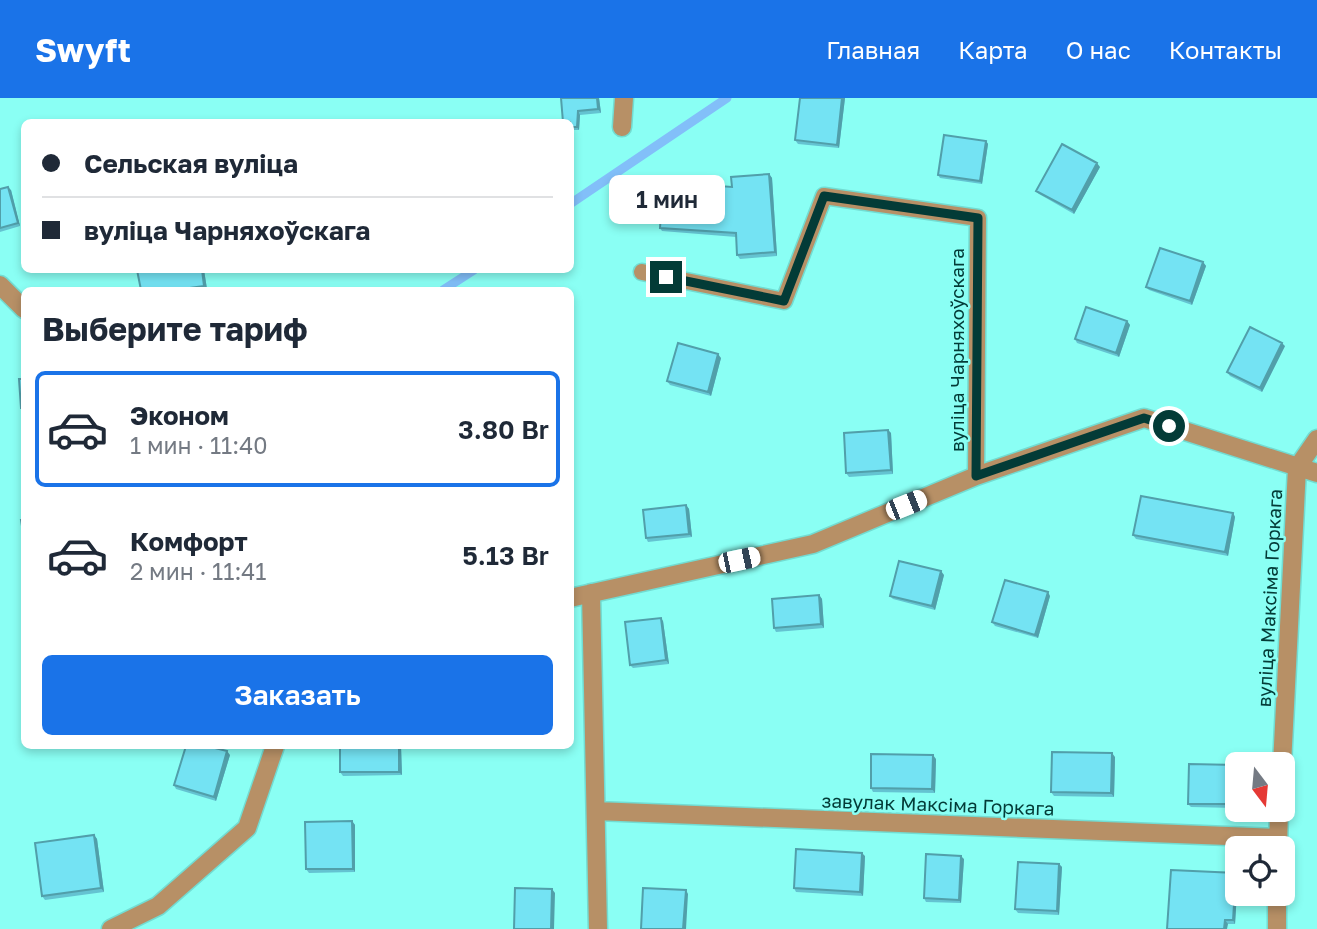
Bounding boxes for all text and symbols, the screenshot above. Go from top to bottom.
text: Swyft [35,30,131,69]
text: Главная [826,35,920,64]
text: Карта [958,35,1028,64]
text: О нас [1066,35,1131,64]
text: Контакты [1169,35,1282,64]
text: Сельская вуліца [84,148,298,179]
callout: 1 мин [608,176,724,225]
text: 1 мин [636,185,698,213]
text: вуліца Чарняхоўскага [84,215,370,246]
street label: вуліца Чарняхоўскага [945,248,968,452]
route end [650,261,682,293]
text: Выберите тариф [42,310,308,348]
icon: car [46,398,109,461]
text: Эконом [130,400,229,431]
route start [1153,410,1185,442]
text: 3.80 Br [458,414,549,445]
text: 1 мин · 11:40 [130,431,267,459]
car [883,487,930,523]
street label: вуліца Максіма Горкага [1252,488,1286,708]
icon: car [46,524,109,587]
text: Комфорт [130,526,248,557]
text: 5.13 Br [462,540,549,571]
car [717,545,762,575]
text: 2 мин · 11:41 [130,557,267,585]
button: Заказать [42,655,553,735]
north arrow [1225,752,1295,822]
map controls [1225,752,1295,906]
street label: завулак Максіма Горкага [821,788,1055,820]
button: locate [1225,836,1295,906]

